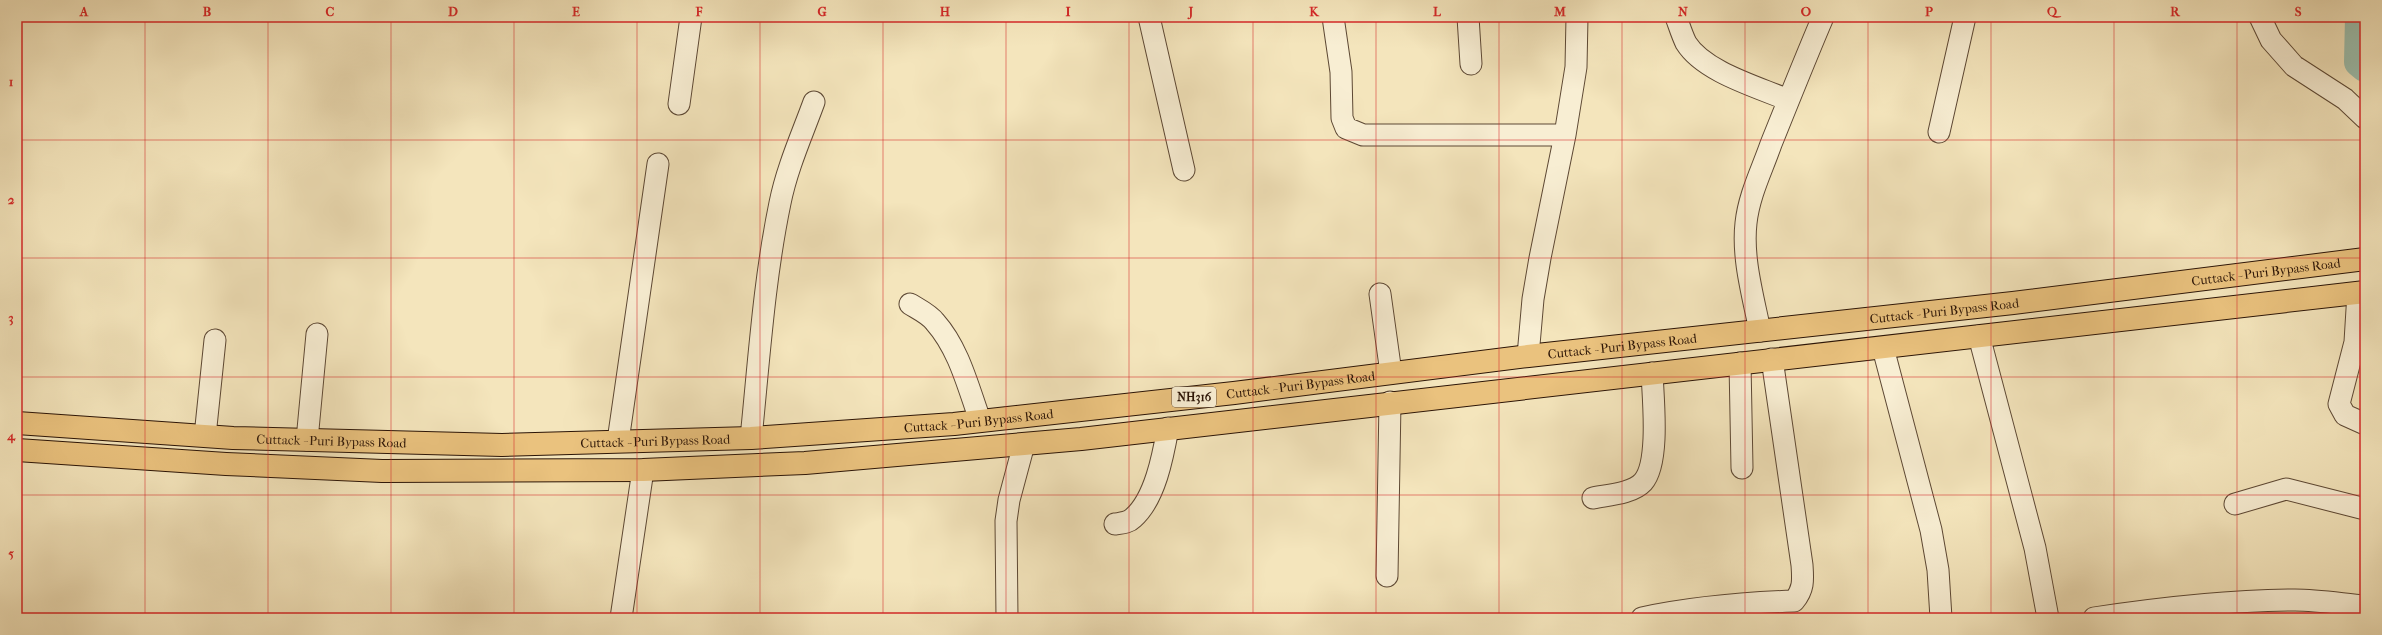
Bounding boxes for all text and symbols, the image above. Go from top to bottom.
text: A [79,4,89,19]
text: B [203,4,212,19]
text: C [326,4,335,19]
text: D [448,4,458,19]
text: E [572,4,580,19]
text: F [695,4,703,19]
text: G [817,4,827,19]
text: H [940,4,951,19]
text: I [1065,4,1071,19]
text: J [1187,4,1194,20]
text: K [1309,4,1320,19]
text: L [1433,4,1442,19]
text: M [1553,4,1566,19]
text: N [1678,4,1688,19]
text: O [1801,4,1811,19]
text: P [1925,4,1933,19]
text: Q [2047,4,2062,19]
text: R [2170,4,2181,19]
text: S [2295,4,2302,19]
text: 1 [9,74,14,89]
text: 2 [8,192,15,207]
street label: Cuttack - Puri Bypass Road [2191,255,2342,289]
street label: Cuttack - Puri Bypass Road [1869,295,2021,327]
text: 3 [8,310,14,326]
street label: Cuttack - Puri Bypass Road [1547,330,1699,362]
street label: Cuttack - Puri Bypass Road [1225,368,1377,402]
road number: NH316 [1172,387,1216,407]
street label: Cuttack - Puri Bypass Road [903,406,1055,435]
text: 4 [6,428,16,444]
street label: Cuttack - Puri Bypass Road [256,432,408,451]
street label: Cuttack - Puri Bypass Road [580,432,731,451]
text: 5 [8,546,14,561]

